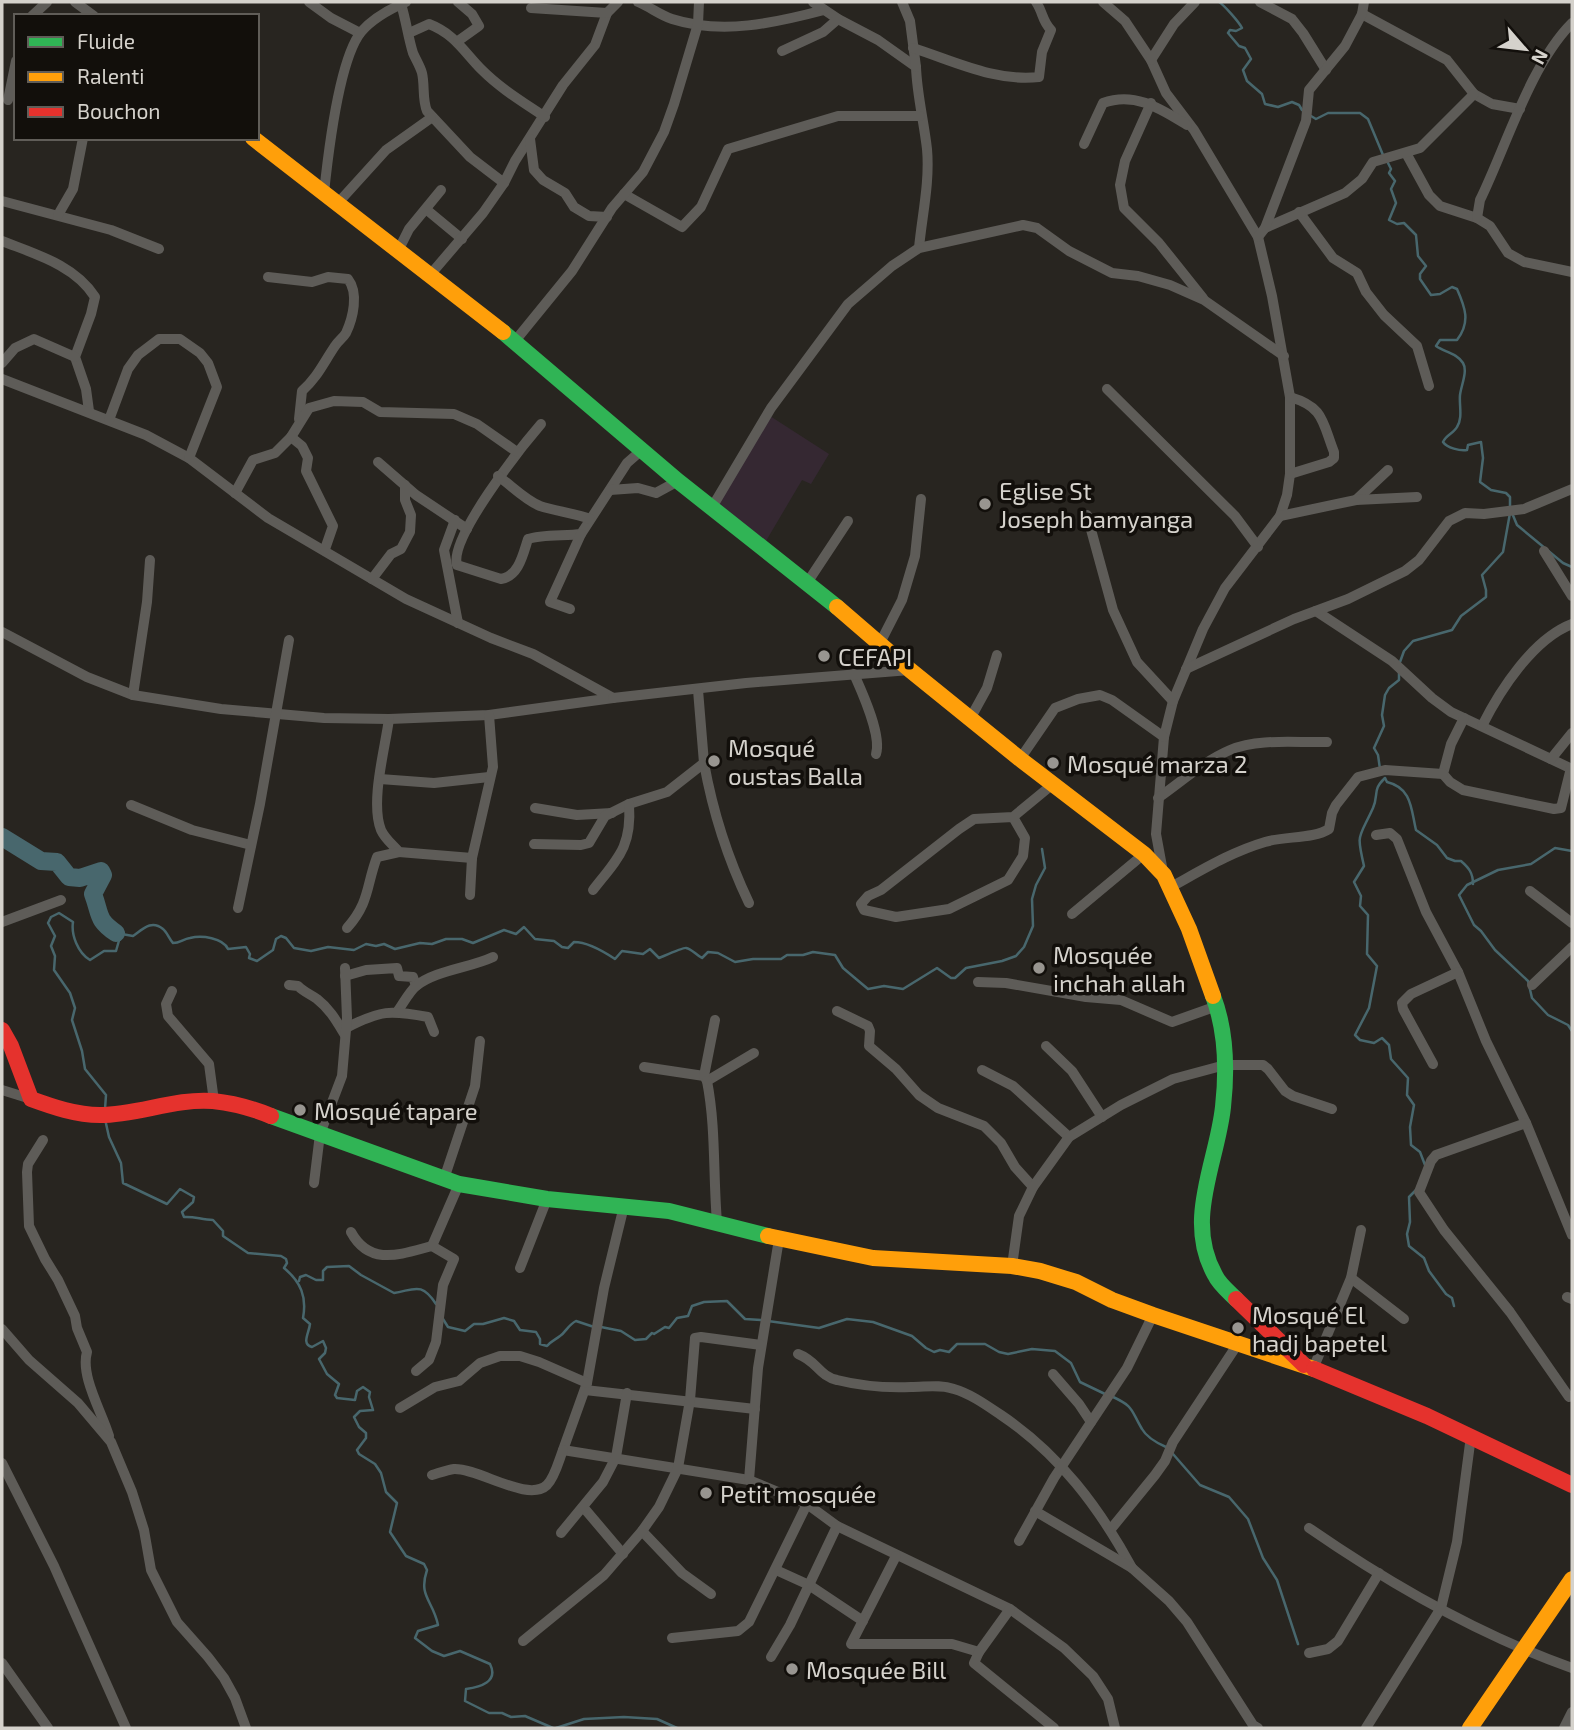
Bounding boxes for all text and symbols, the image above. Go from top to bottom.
legend [14,14,259,140]
north arrow [1490,14,1560,84]
text: Fluide [77,28,135,53]
text: N [1527,46,1554,69]
text: Ralenti [77,63,144,88]
text: Bouchon [77,98,161,123]
place label: Eglise St Joseph bamyanga [999,476,1193,533]
marker: Eglise St Joseph bamyanga [977,496,993,512]
place label: CEFAPI [838,642,912,671]
marker: CEFAPI [816,648,832,664]
place label: Mosqué oustas Balla [728,733,863,790]
place label: Mosqué marza 2 [1067,749,1248,778]
marker: Mosqué oustas Balla [706,753,722,769]
marker: Mosqué marza 2 [1045,755,1061,771]
place label: Mosquée inchah allah [1053,940,1186,997]
marker: Mosquée inchah allah [1031,960,1047,976]
place label: Mosqué tapare [314,1096,478,1125]
marker: Mosqué tapare [292,1102,308,1118]
place label: Mosqué El hadj bapetel [1252,1300,1387,1357]
marker: Mosqué El hadj bapetel [1230,1320,1246,1336]
place label: Petit mosquée [720,1479,876,1508]
marker: Petit mosquée [698,1485,714,1501]
place label: Mosquée Bill [806,1655,946,1684]
marker: Mosquée Bill [784,1661,800,1677]

